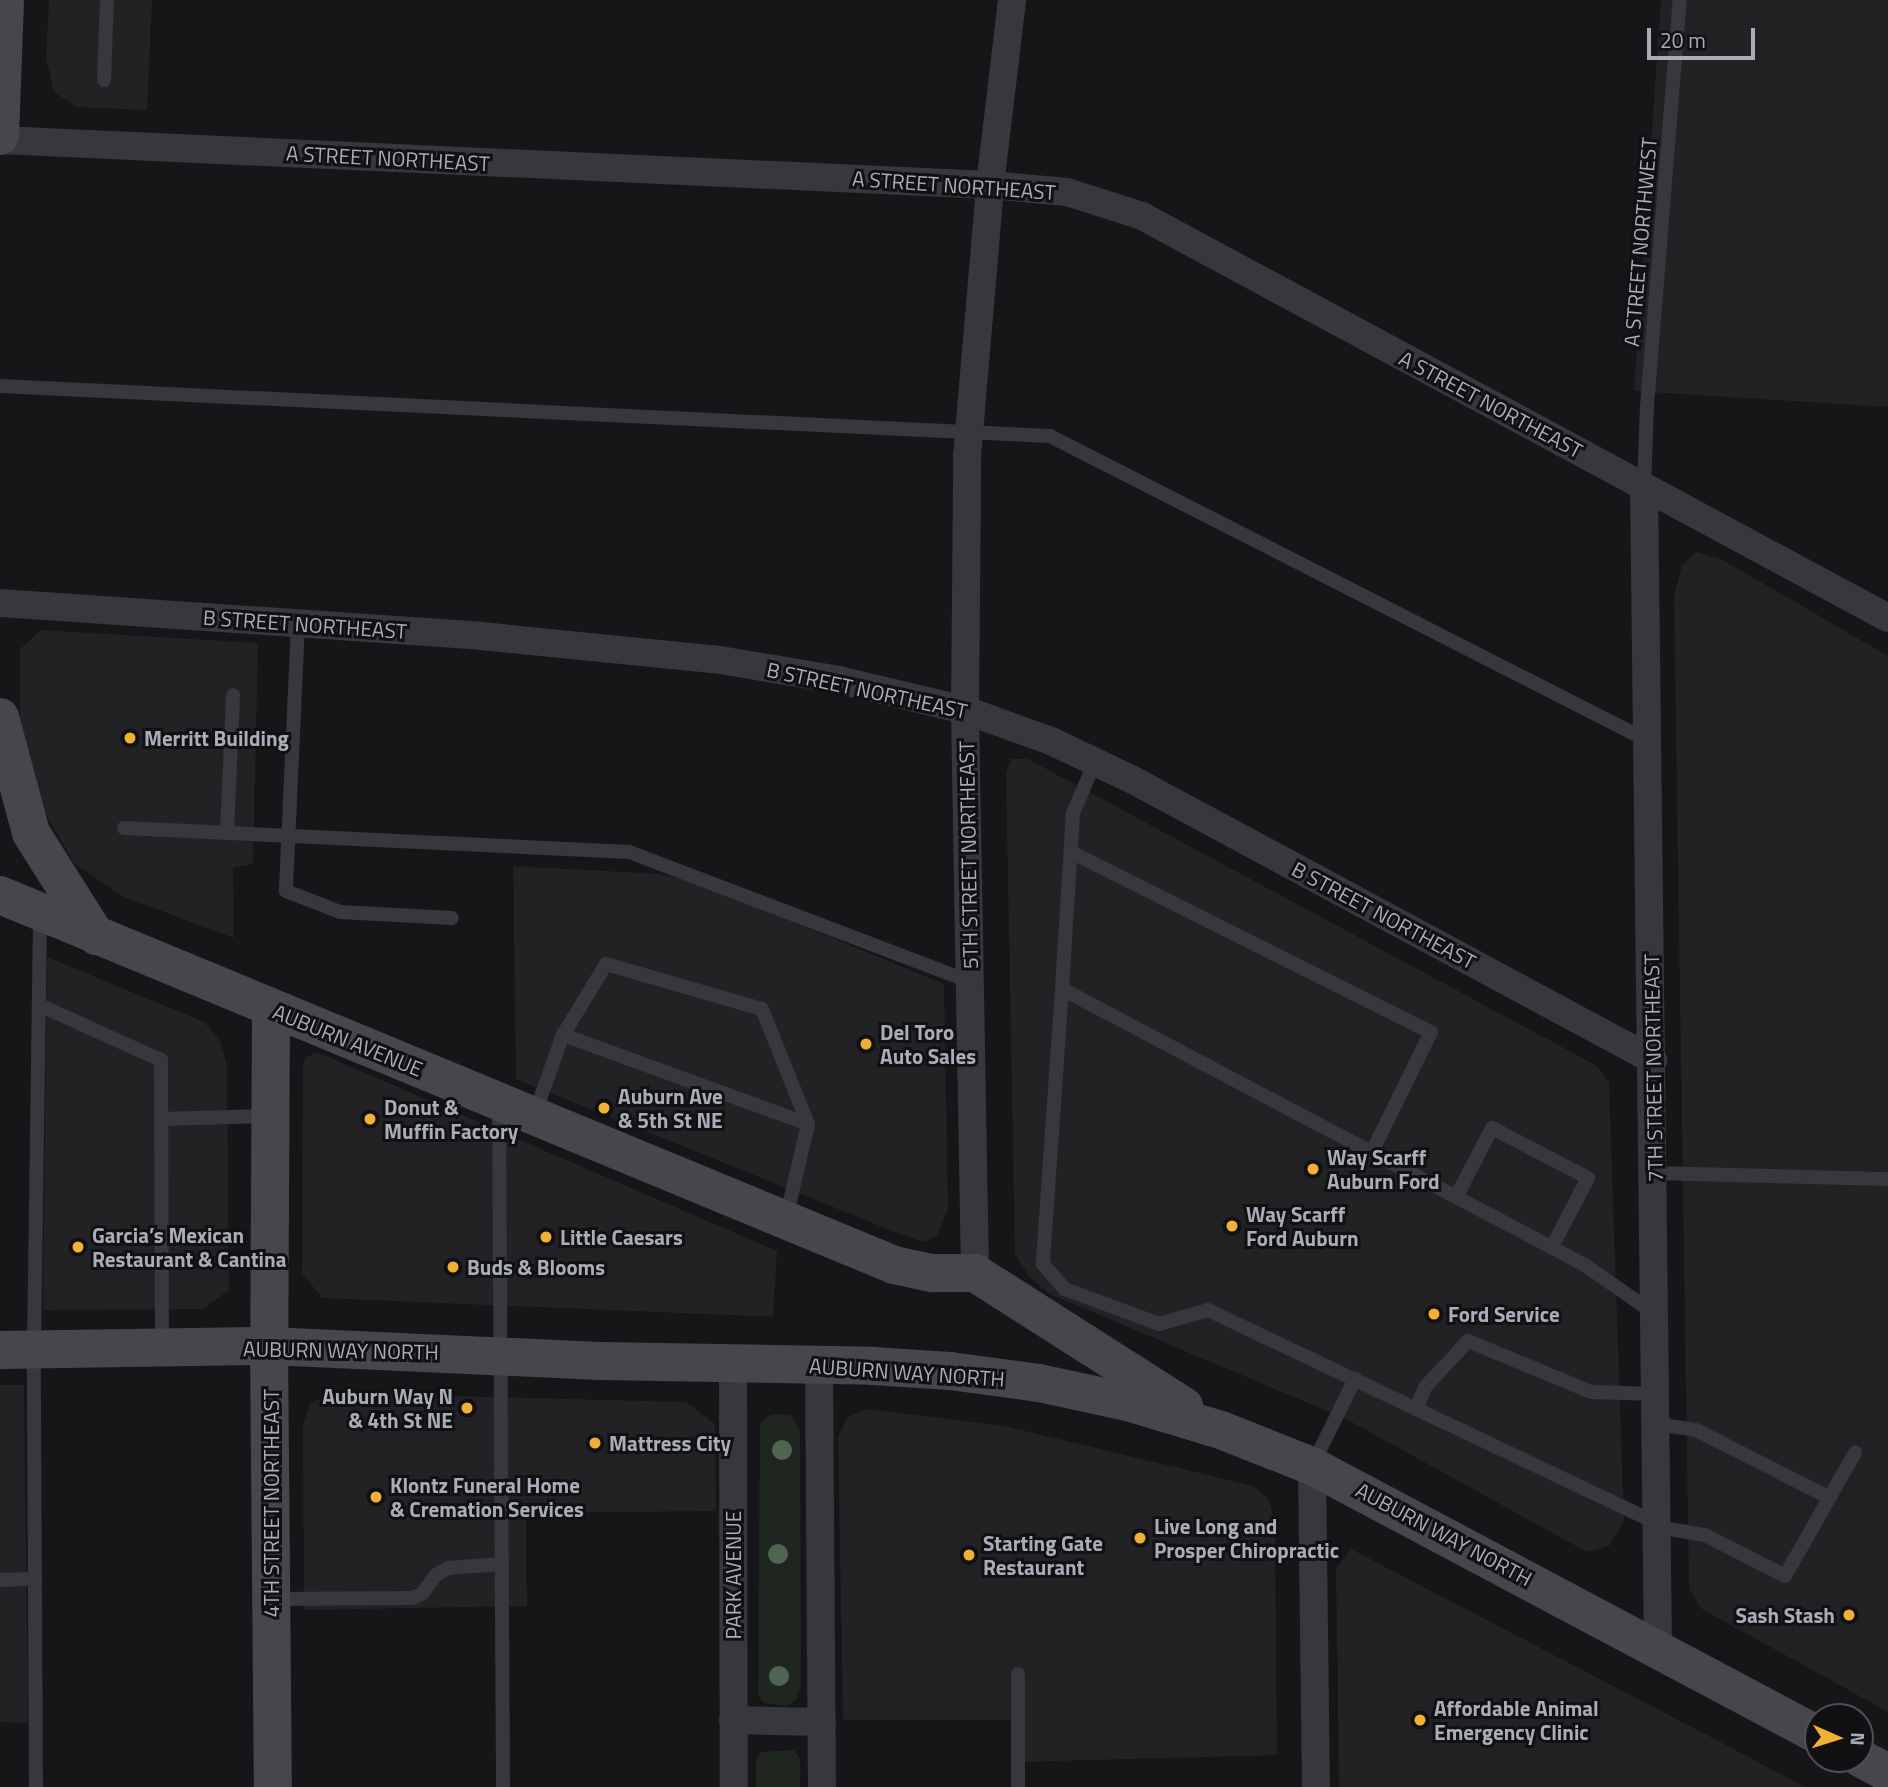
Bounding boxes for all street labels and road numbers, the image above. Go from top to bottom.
street label: A STREET NORTHWEST [1618,136,1662,348]
street label: A STREET NORTHEAST [286,140,490,176]
street label: A STREET NORTHEAST [851,165,1057,205]
street label: A STREET NORTHEAST [1395,345,1587,463]
street label: B STREET NORTHEAST [202,604,408,644]
street label: B STREET NORTHEAST [764,656,970,724]
street label: 5TH STREET NORTHEAST [953,741,983,969]
street label: B STREET NORTHEAST [1288,856,1480,974]
street label: 7TH STREET NORTHEAST [1638,954,1668,1182]
street label: AUBURN AVENUE [269,998,427,1082]
street label: AUBURN WAY NORTH [243,1336,439,1364]
street label: AUBURN WAY NORTH [809,1353,1005,1391]
street label: 4TH STREET NORTHEAST [258,1389,284,1617]
street label: AUBURN WAY NORTH [1352,1477,1536,1591]
street label: PARK AVENUE [720,1511,746,1639]

